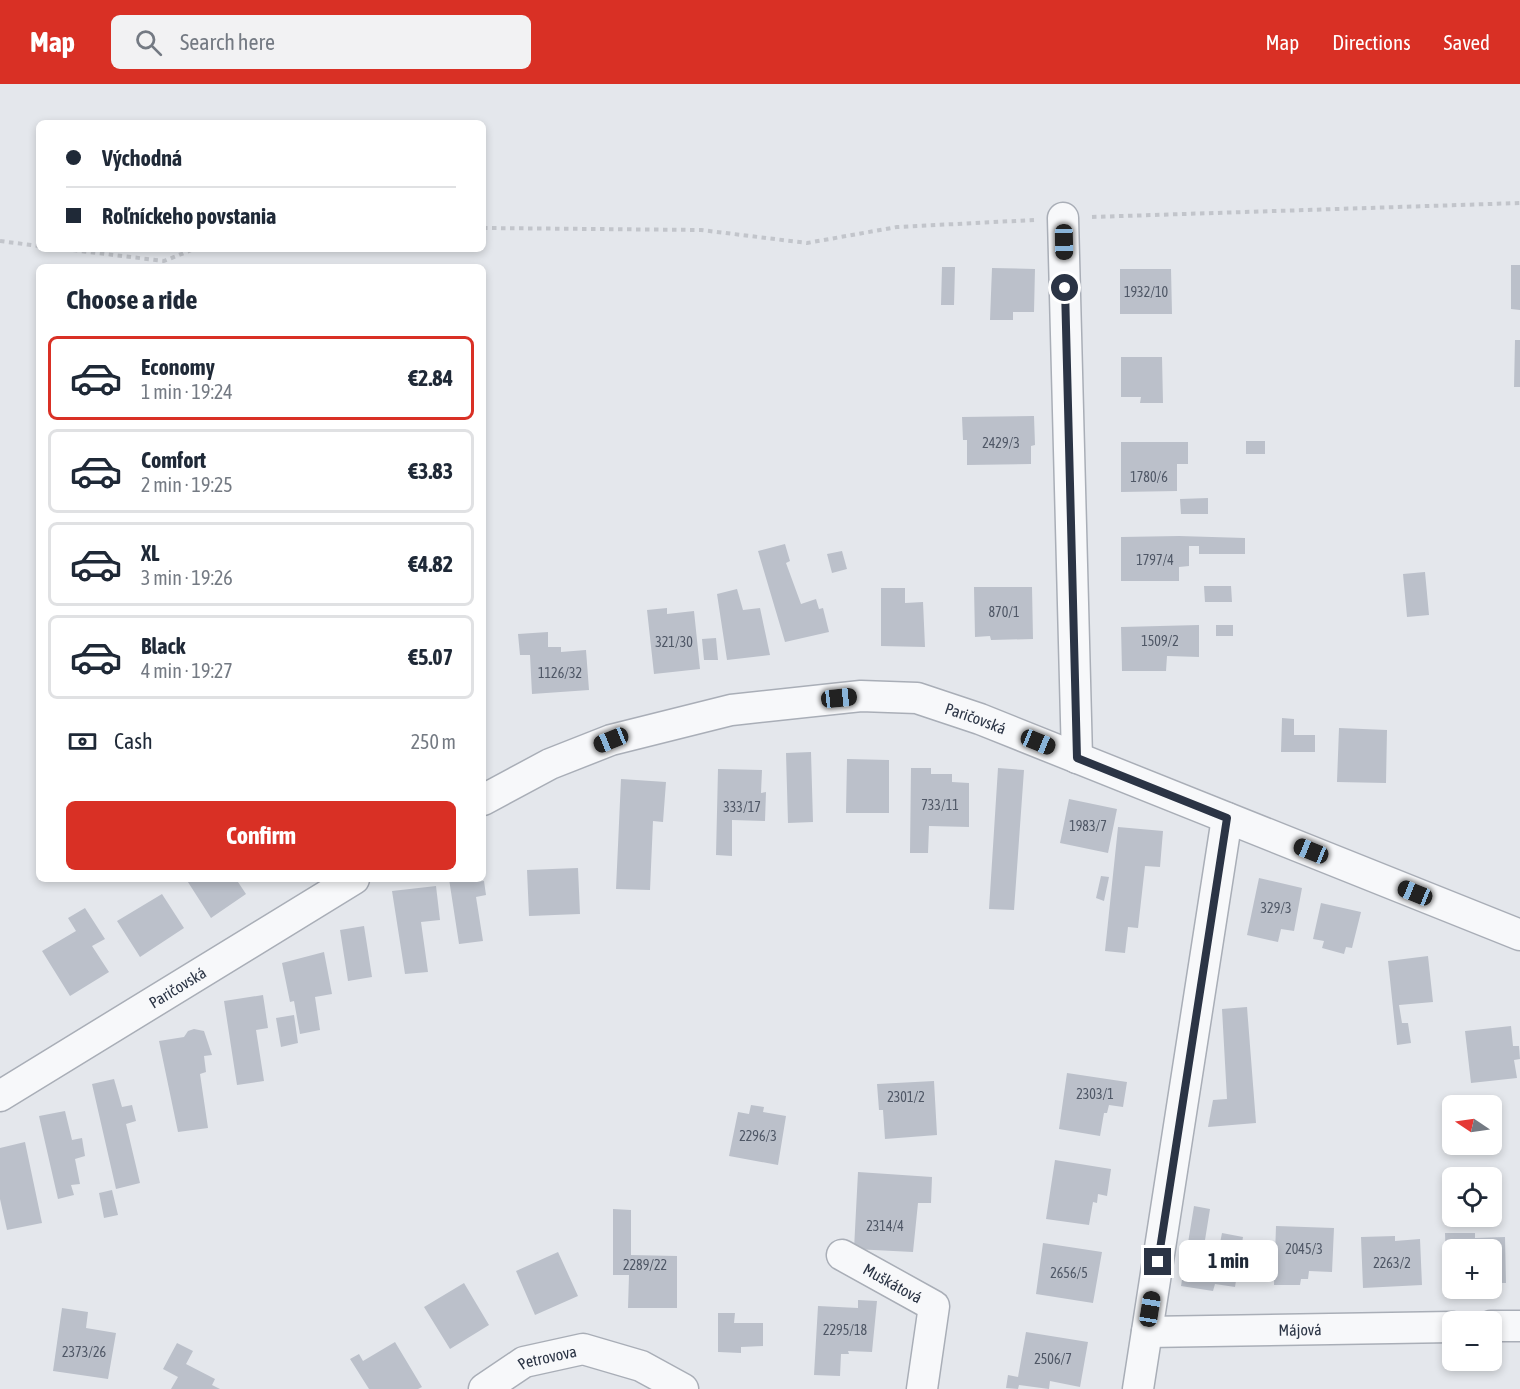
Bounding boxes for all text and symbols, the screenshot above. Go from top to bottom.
search box [111,15,531,69]
text: Map [30,26,75,58]
icon: search [132,26,165,59]
text: Search here [180,29,275,55]
text: Map [1265,30,1299,54]
text: Directions [1332,30,1411,54]
text: Saved [1444,30,1490,54]
text: Východná [102,145,182,171]
text: Roľníckeho povstania [102,203,276,229]
car [1055,224,1073,260]
route start [1051,274,1078,301]
text: Choose a ride [66,284,198,315]
house number: 1932/10 [1124,284,1169,300]
icon: car [69,351,123,405]
text: Economy [141,354,215,380]
text: €2.84 [408,365,453,391]
text: 1 min · 19:24 [141,380,233,403]
house number: 2429/3 [982,435,1020,451]
icon: car [69,444,123,498]
text: Comfort [141,447,206,473]
text: €3.83 [408,458,453,484]
house number: 1780/6 [1130,469,1168,485]
text: 2 min · 19:25 [141,473,233,496]
icon: car [69,537,123,591]
text: XL [141,540,159,566]
text: €4.82 [408,551,453,577]
house number: 1797/4 [1136,552,1174,568]
text: 3 min · 19:26 [141,566,233,589]
house number: 870/1 [988,604,1020,620]
icon: car [69,630,123,684]
text: Black [141,633,185,659]
house number: 1509/2 [1141,633,1179,649]
house number: 321/30 [655,634,693,650]
text: €5.07 [408,644,453,670]
text: 4 min · 19:27 [141,659,233,682]
house number: 1126/32 [538,665,582,681]
car [820,687,858,709]
street label: Paričovská [943,699,1009,737]
icon: cash [66,725,99,758]
car [591,725,631,755]
car [1018,727,1058,757]
text: Cash [114,728,153,754]
text: 250 m [411,730,456,753]
house number: 733/11 [921,797,959,813]
house number: 333/17 [723,799,761,815]
button: Confirm [66,801,456,870]
house number: 1983/7 [1069,818,1107,834]
car [1291,836,1331,866]
car [1395,878,1435,908]
house number: 329/3 [1260,900,1292,916]
street label: Paričovská [146,963,209,1012]
house number: 2303/1 [1076,1086,1114,1102]
house number: 2301/2 [887,1089,925,1105]
north arrow [1442,1095,1502,1155]
map controls [1442,1095,1502,1371]
house number: 2296/3 [739,1128,777,1144]
button: locate [1442,1167,1502,1227]
house number: 2314/4 [866,1218,904,1234]
button: + [1442,1239,1502,1299]
callout: 1 min [1179,1241,1278,1283]
house number: 2045/3 [1285,1241,1323,1257]
route end [1144,1248,1171,1275]
text: 1 min [1208,1249,1249,1272]
house number: 2263/2 [1373,1255,1411,1271]
house number: 2289/22 [623,1257,667,1273]
street label: Muškátová [860,1260,925,1307]
house number: 2656/5 [1050,1265,1088,1281]
car [1138,1290,1162,1328]
button: − [1442,1311,1502,1371]
street label: Májová [1278,1320,1322,1340]
house number: 2295/18 [823,1322,868,1338]
street label: Petrovova [514,1342,578,1373]
house number: 2373/26 [62,1344,107,1360]
house number: 2506/7 [1034,1351,1072,1367]

